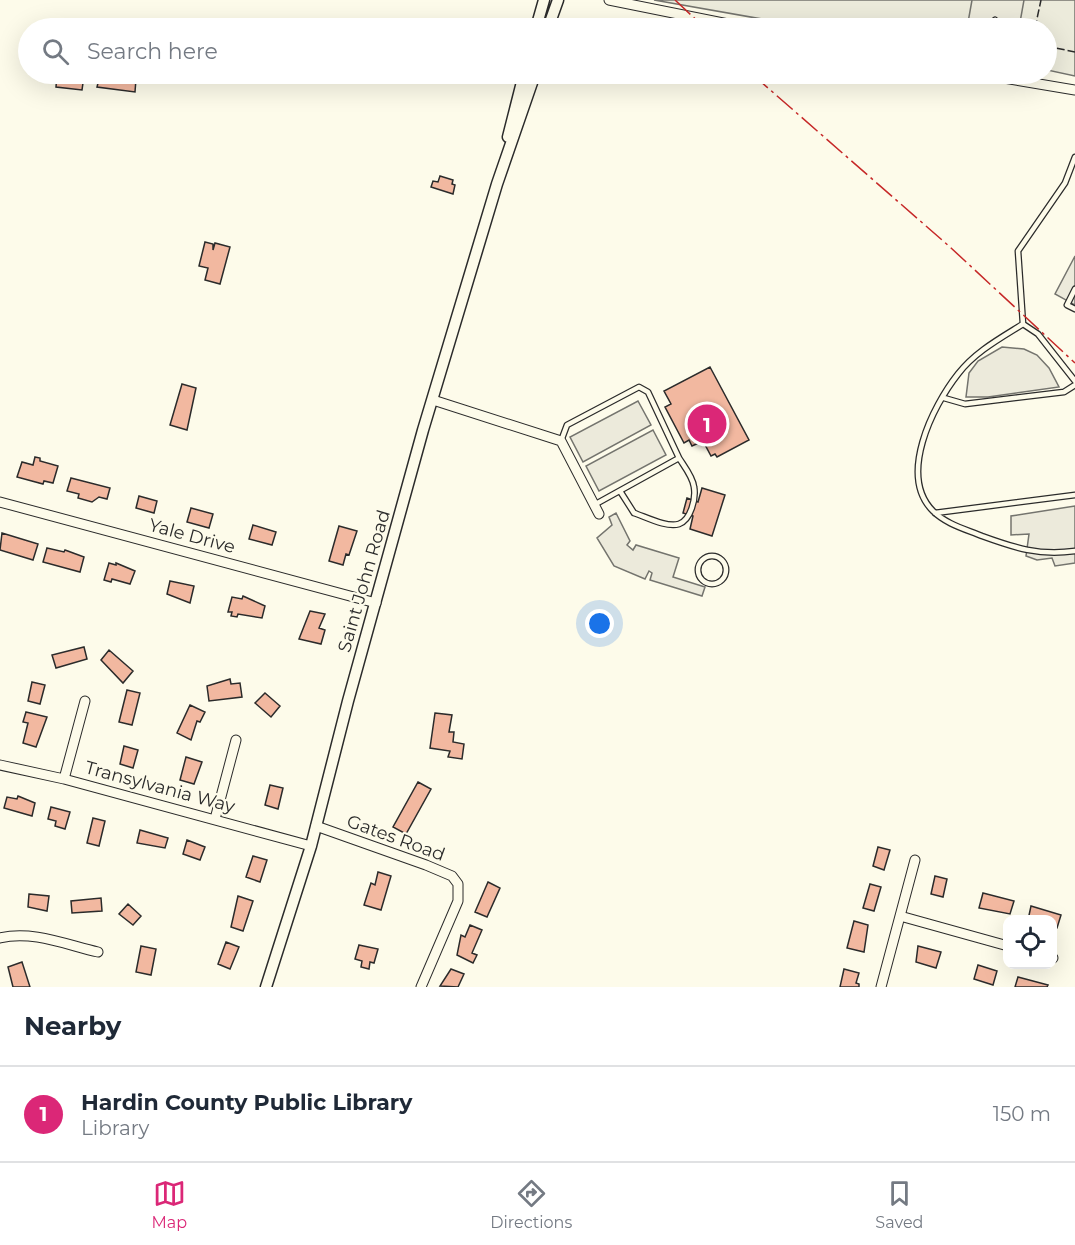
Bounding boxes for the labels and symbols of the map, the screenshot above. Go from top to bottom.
pin: 1 [688,402,726,446]
street label: Saint John Road [333,507,395,655]
street label: Yale Drive [146,514,238,558]
your location [585,609,614,638]
street label: Transylvania Way [83,756,238,818]
street label: Gates Road [344,810,448,866]

